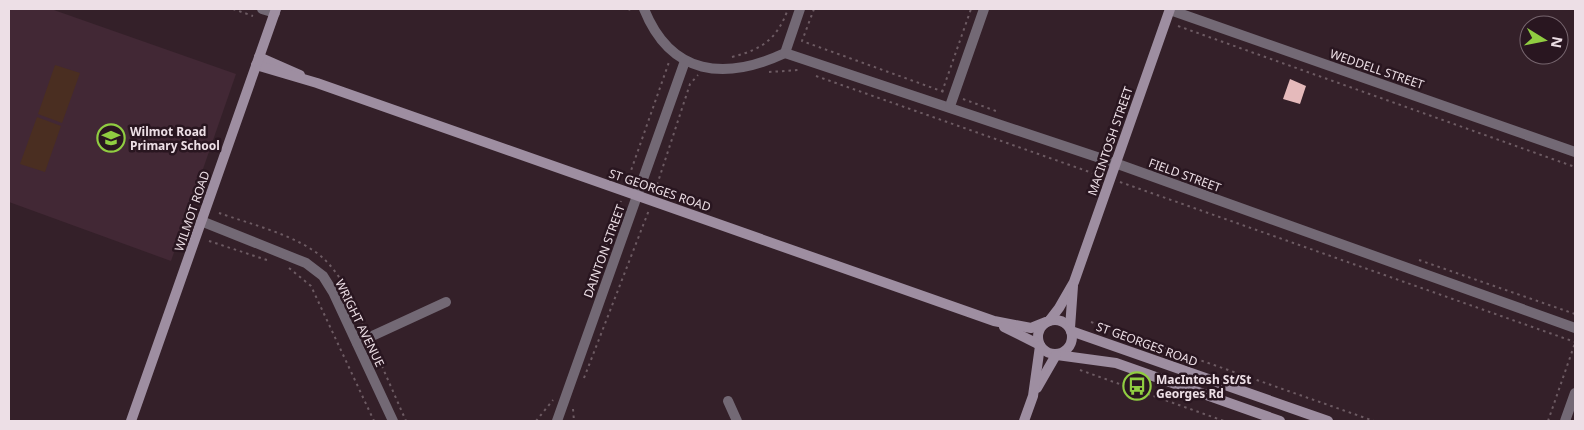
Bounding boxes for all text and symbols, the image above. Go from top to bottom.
north arrow [1519,15,1569,65]
text: N [1547,35,1568,50]
street label: WEDDELL STREET [1328,45,1427,93]
street label: MACINTOSH STREET [1083,84,1137,198]
school or university icon: Wilmot Road Primary School [96,123,126,153]
place label: Wilmot Road Primary School [130,123,220,154]
street label: FIELD STREET [1146,154,1224,196]
street label: ST GEORGES ROAD [607,165,713,215]
street label: WILMOT ROAD [170,168,214,254]
street label: DAINTON STREET [579,202,629,300]
street label: WRIGHT AVENUE [331,276,389,370]
street label: ST GEORGES ROAD [1094,318,1200,370]
bus stop icon: MacIntosh St/St Georges Rd [1122,371,1152,401]
place label: MacIntosh St/St Georges Rd [1156,371,1251,402]

